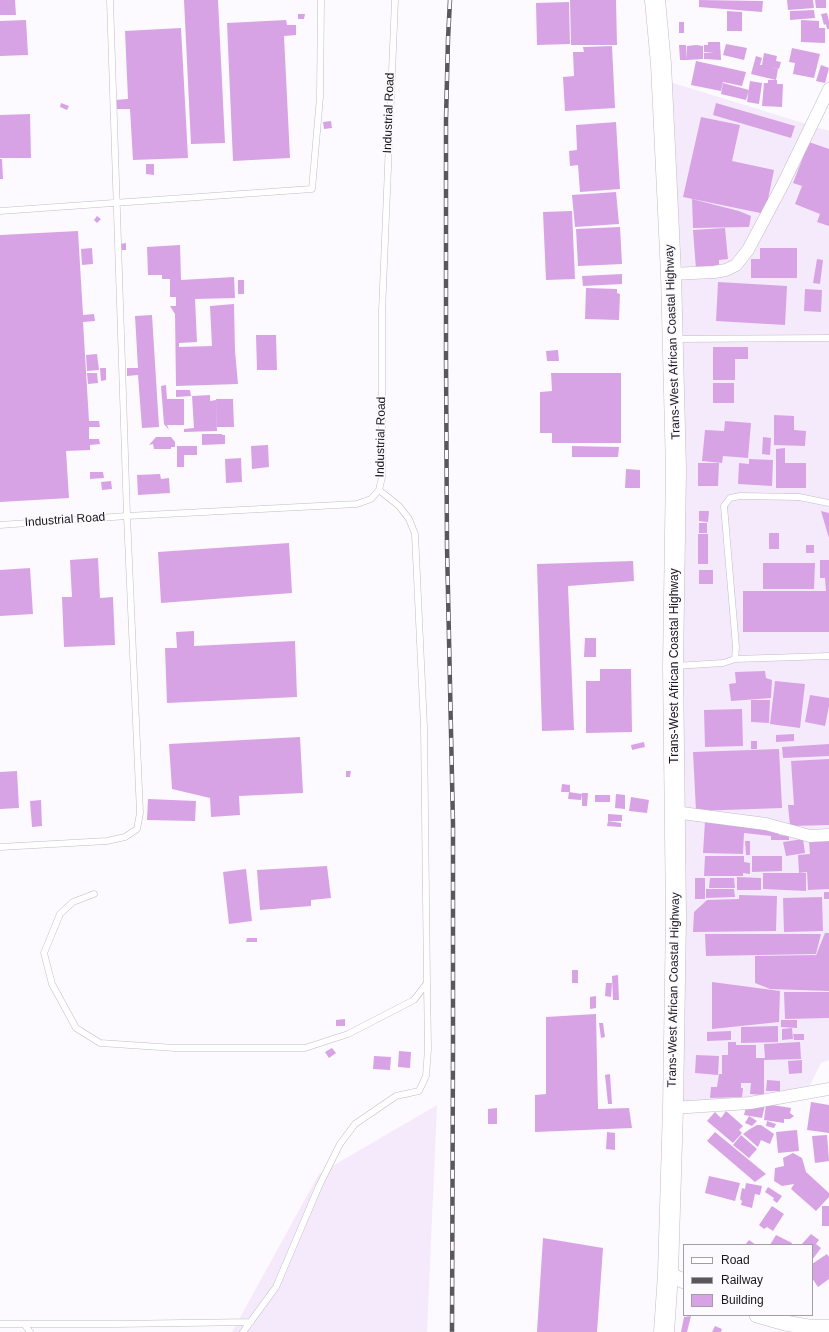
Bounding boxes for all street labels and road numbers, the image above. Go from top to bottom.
street label: Industrial Road [380,72,398,154]
street label: Trans-West African Coastal Highway [662,244,684,440]
street label: Industrial Road [373,397,389,477]
street label: Industrial Road [24,510,106,530]
street label: Trans-West African Coastal Highway [668,568,682,764]
street label: Trans-West African Coastal Highway [665,892,683,1088]

